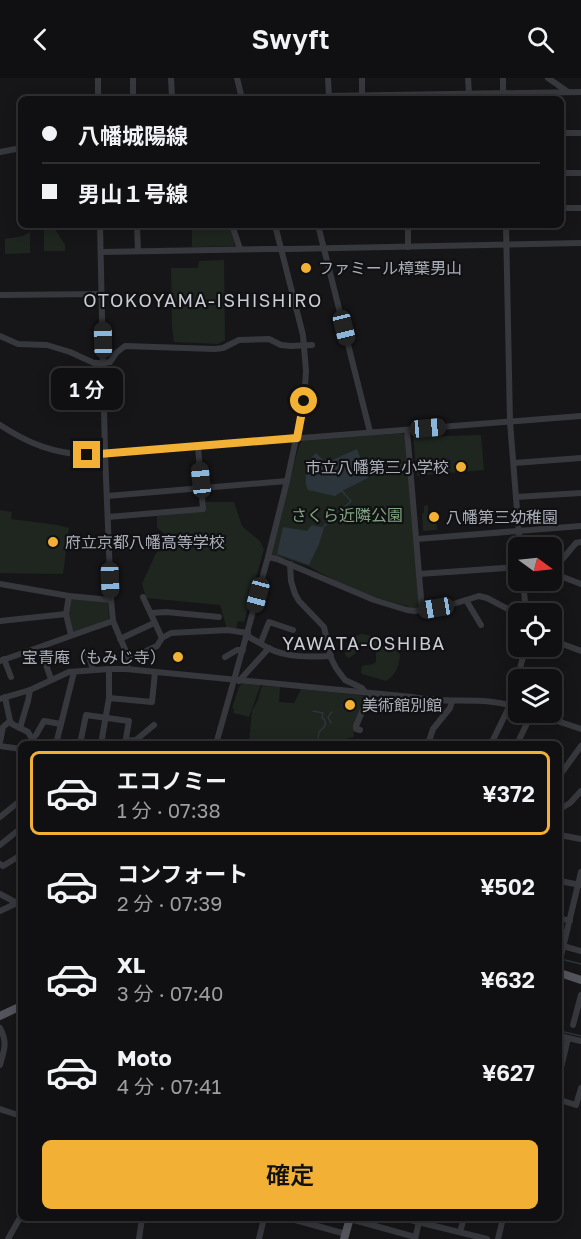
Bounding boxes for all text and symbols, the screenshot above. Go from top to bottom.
icon: back [24,23,57,56]
text: Swyft [252,23,329,55]
icon: search [524,23,557,56]
text: 八幡城陽線 [78,122,188,149]
text: 男山１号線 [78,180,188,207]
place label: ファミール樟葉男山 [318,258,462,278]
marker: ファミール樟葉男山 [299,261,313,275]
district label: OTOKOYAMA-ISHISHIRO [83,289,323,311]
car [331,308,357,348]
car [94,322,112,358]
callout: 1 分 [51,368,123,410]
text: 1 分 [69,377,105,401]
route start [290,387,317,414]
car [409,417,447,439]
route end [73,441,100,468]
place label: 市立八幡第三小学校 [305,457,449,477]
marker: 市立八幡第三小学校 [454,460,468,474]
car [190,461,212,499]
park label: さくら近隣公園 [291,505,403,525]
place label: 八幡第三幼稚園 [446,507,558,527]
marker: 八幡第三幼稚園 [427,510,441,524]
place label: 府立京都八幡高等学校 [65,532,225,552]
marker: 府立京都八幡高等学校 [46,535,60,549]
north arrow [508,537,562,591]
map controls [508,537,562,723]
car [100,562,120,598]
car [245,575,271,615]
car [417,596,455,620]
button: locate [508,603,562,657]
district label: YAWATA-OSHIBA [282,632,446,654]
place label: 宝青庵（もみじ寺） [22,647,166,667]
marker: 宝青庵（もみじ寺） [171,650,185,664]
button: layers [508,669,562,723]
place label: 美術館別館 [362,695,442,715]
marker: 美術館別館 [343,698,357,712]
icon: car [45,766,99,820]
text: エコノミー [117,767,227,794]
text: ¥372 [482,780,535,807]
text: 1 分 · 07:38 [117,798,221,822]
icon: car [45,859,99,913]
text: コンフォート [117,860,248,887]
text: ¥502 [480,873,535,900]
text: 2 分 · 07:39 [117,891,222,915]
text: XL [117,951,145,978]
icon: car [45,952,99,1006]
text: ¥632 [481,966,535,993]
text: 3 分 · 07:40 [117,981,223,1005]
text: Moto [117,1044,172,1071]
icon: car [45,1045,99,1099]
text: ¥627 [482,1059,535,1086]
text: 4 分 · 07:41 [117,1074,221,1098]
button: 確定 [42,1140,538,1209]

